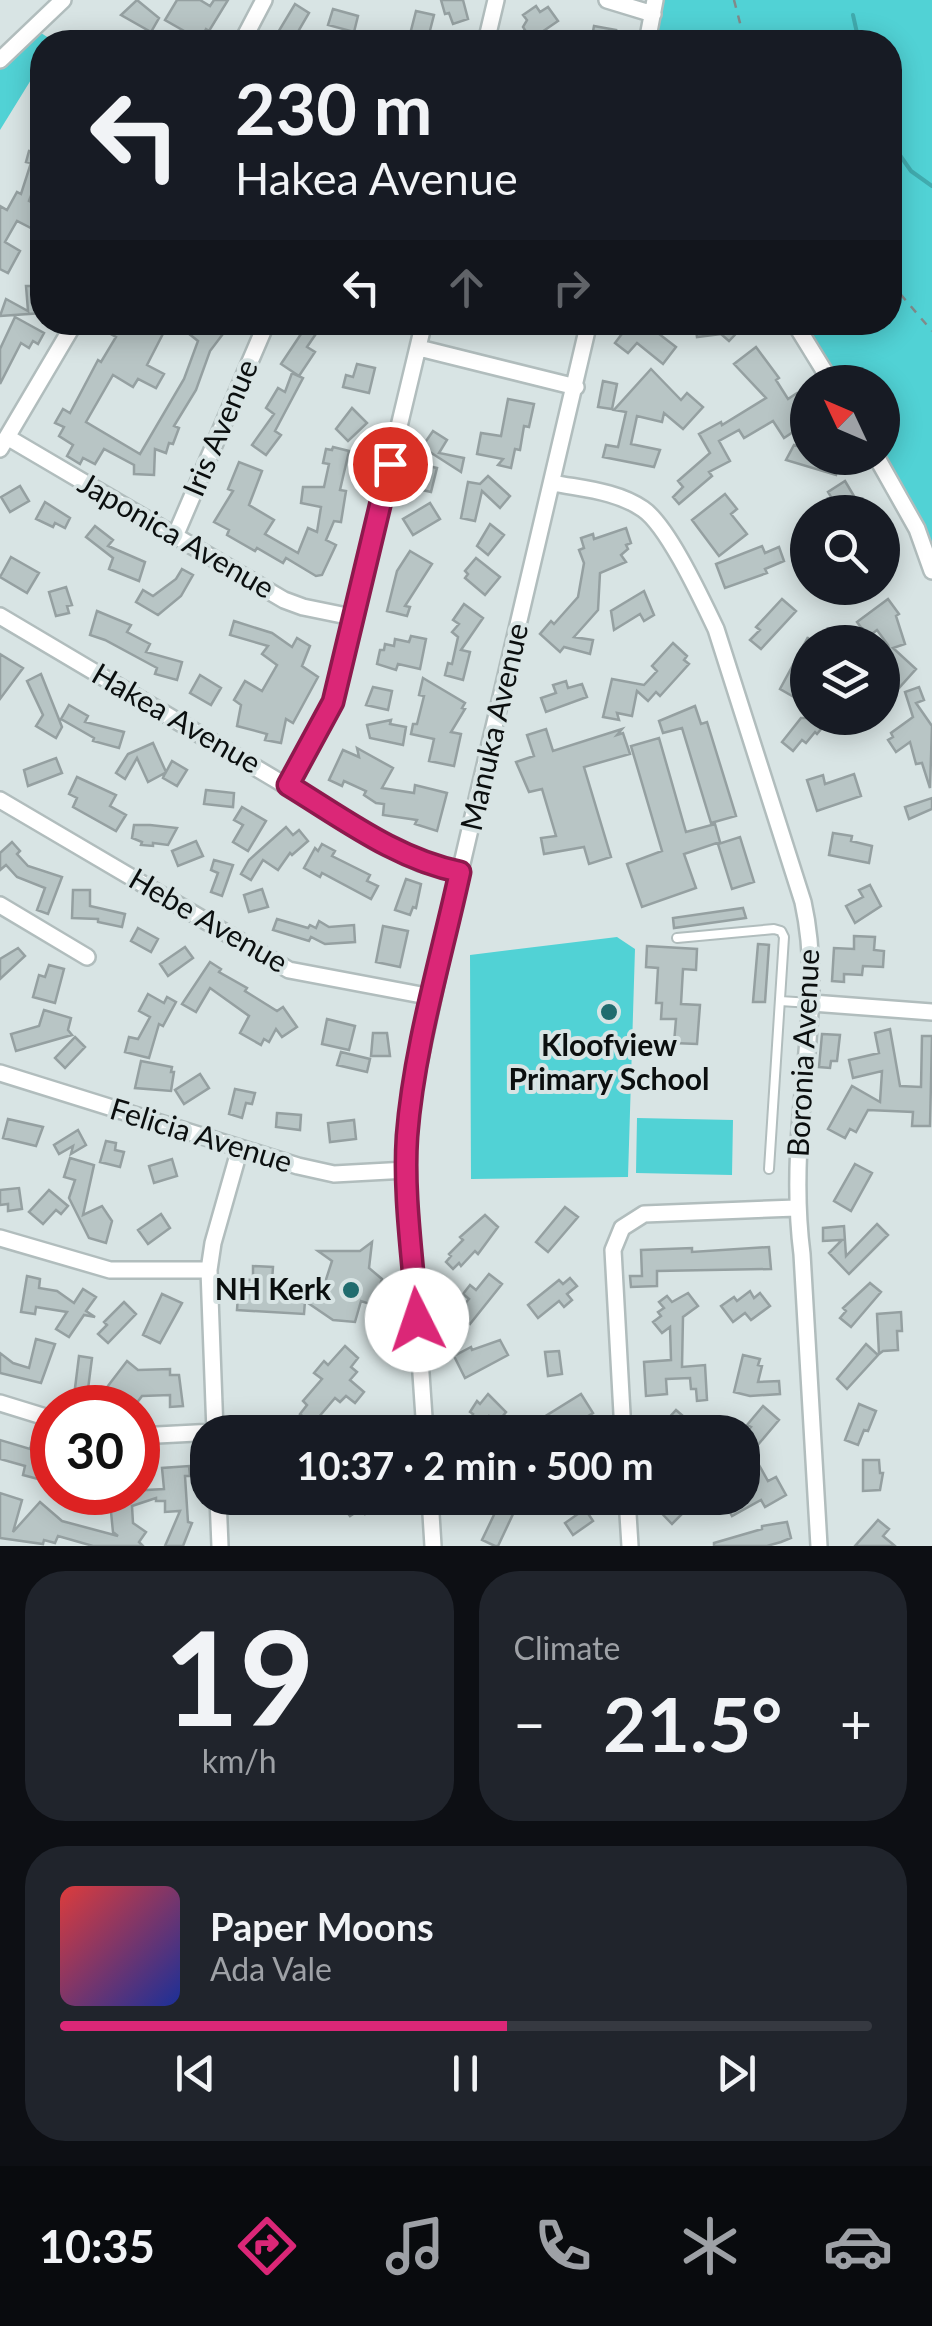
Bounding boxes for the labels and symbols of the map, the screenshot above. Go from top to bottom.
street label: Iris Avenue [174,353,264,501]
north arrow [790,365,900,475]
pin [348,422,433,507]
street label: Japonica Avenue [73,464,281,605]
street label: Manuka Avenue [452,619,534,834]
street label: Hakea Avenue [86,655,268,780]
street label: Hebe Avenue [123,859,295,979]
street label: Boronia Avenue [779,948,825,1158]
marker: Kloofview Primary School [598,1001,620,1023]
place label: Kloofview Primary School [509,1026,709,1096]
street label: Felicia Avenue [106,1089,297,1179]
position arrow [365,1268,469,1372]
place label: NH Kerk [215,1270,332,1306]
marker: NH Kerk [340,1279,362,1301]
speed limit sign: 30 [30,1385,160,1515]

